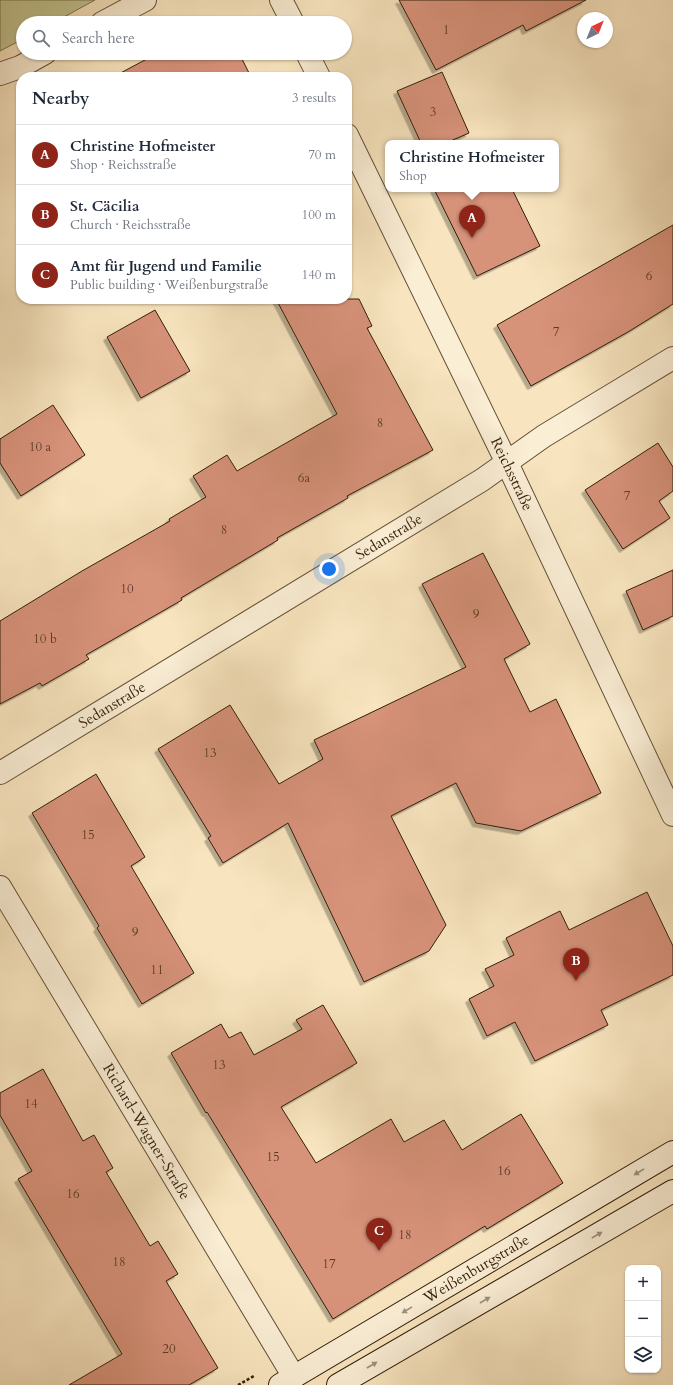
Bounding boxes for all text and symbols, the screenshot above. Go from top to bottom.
north arrow [577,12,613,48]
search box [16,16,352,60]
house number: 1 [443,21,449,39]
icon: search [30,27,52,49]
text: Search here [62,28,135,48]
text: Nearby [32,87,89,110]
text: 3 results [292,89,336,107]
house number: 3 [430,103,436,121]
text: Christine Hofmeister [70,136,215,156]
popup [385,140,559,192]
text: A [40,146,50,164]
text: 70 m [308,146,336,164]
text: Christine Hofmeister [399,147,545,167]
text: Shop · Reichsstraße [70,156,176,174]
text: Shop [399,167,427,185]
text: St. Cäcilia [70,196,139,216]
pin: A [459,205,485,238]
text: B [40,206,50,224]
text: 100 m [302,206,336,224]
text: Church · Reichsstraße [70,216,191,234]
text: Amt für Jugend und Familie [70,256,262,276]
text: C [40,266,50,284]
text: 140 m [302,266,336,284]
house number: 6 [646,267,653,285]
text: Public building · Weißenburgstraße [70,276,268,294]
house number: 7 [553,323,560,341]
house number: 8 [377,414,383,432]
street label: Reichsstraße [486,434,538,514]
house number: 10 a [29,438,52,456]
house number: 6a [298,469,311,487]
house number: 7 [624,487,631,505]
street label: Sedanstraße [352,509,426,565]
house number: 8 [221,521,227,539]
your location [319,559,339,579]
house number: 10 [120,580,134,598]
house number: 9 [473,605,480,623]
house number: 10 b [33,630,57,648]
street label: Sedanstraße [75,677,149,733]
house number: 13 [203,744,217,762]
house number: 15 [81,826,95,844]
house number: 9 [132,923,139,941]
pin: B [563,948,589,981]
house number: 11 [150,961,164,979]
house number: 13 [212,1056,226,1074]
street label: Richard-Wagner-Straße [98,1060,195,1203]
house number: 14 [24,1095,38,1113]
house number: 15 [266,1148,280,1166]
house number: 16 [497,1162,511,1180]
one-way arrow [633,1169,645,1176]
house number: 16 [66,1185,80,1203]
pin: C [366,1218,392,1251]
house number: 18 [398,1226,412,1244]
street label: Weißenburgstraße [419,1230,533,1308]
one-way arrow [591,1231,603,1238]
house number: 18 [112,1253,126,1271]
house number: 17 [322,1255,336,1273]
map controls [625,1265,661,1373]
button: + [625,1265,661,1301]
one-way arrow [479,1297,491,1304]
button: − [625,1301,661,1337]
one-way arrow [401,1306,413,1313]
button: layers [625,1337,661,1373]
house number: 20 [162,1340,176,1358]
one-way arrow [366,1362,378,1369]

